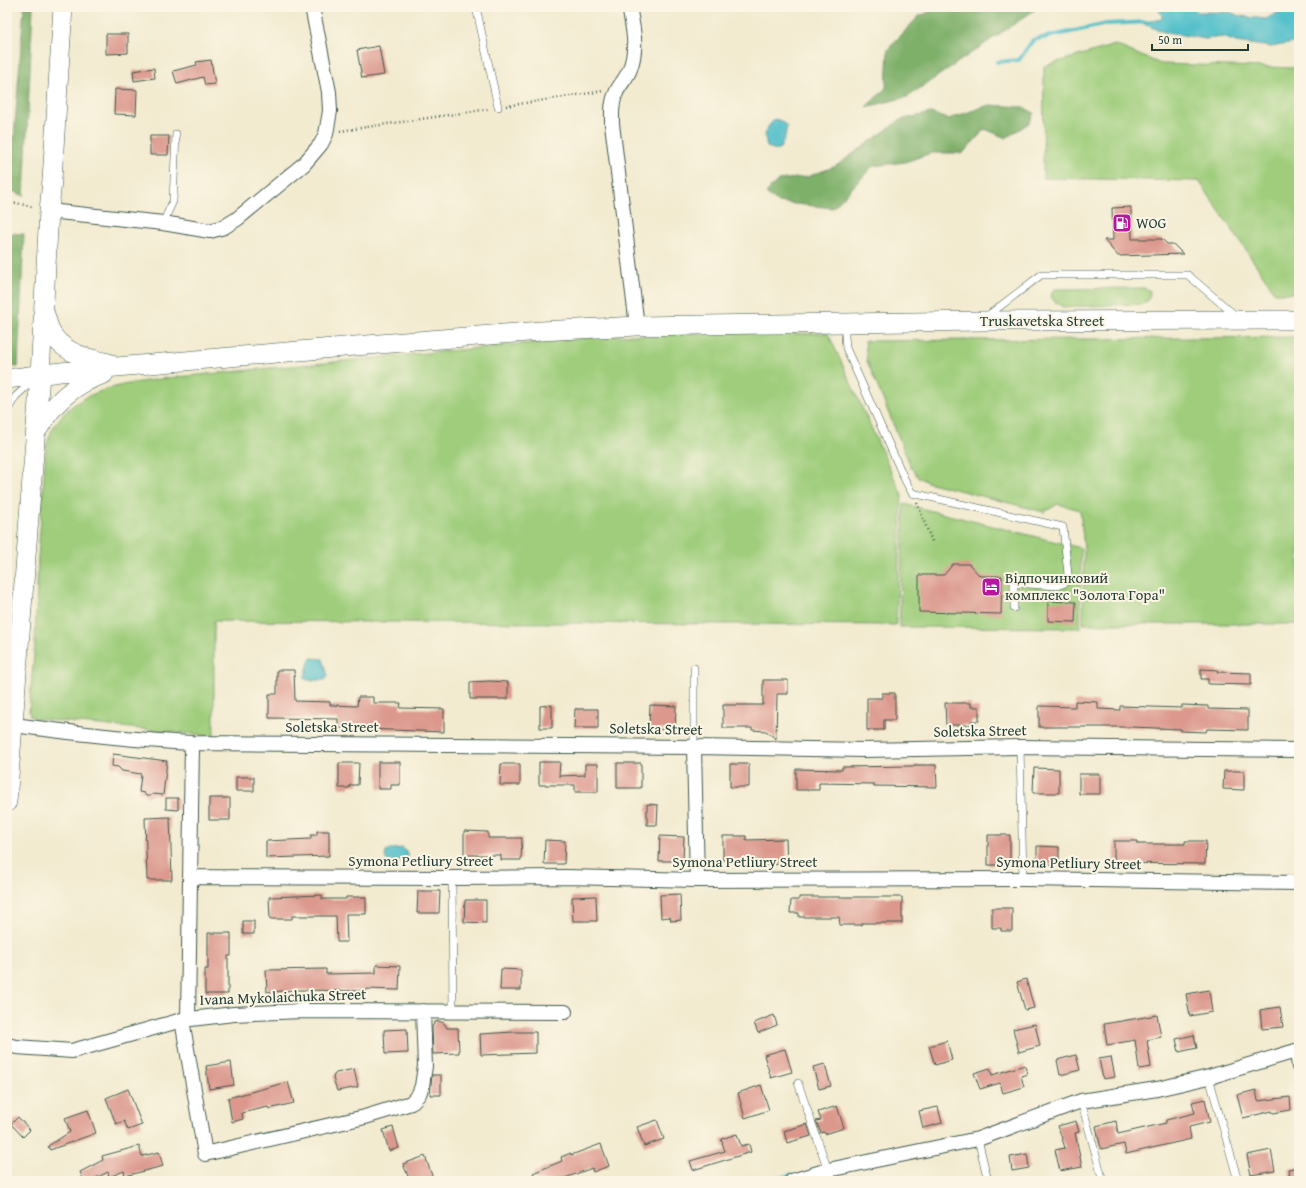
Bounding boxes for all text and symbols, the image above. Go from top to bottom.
scale bar [1152,26,1248,52]
text: 50 m [1158,31,1182,48]
fuel station icon: WOG [1111,212,1133,234]
place label: WOG [1136,212,1167,233]
street label: Truskavetska Street [980,310,1105,331]
place label: Відпочинковий комплекс "Золота Гора" [1005,567,1165,605]
hotel icon: Відпочинковий комплекс "Золота Гора" [980,576,1002,598]
street label: Soletska Street [285,716,379,737]
street label: Soletska Street [609,717,704,740]
street label: Soletska Street [933,719,1028,742]
street label: Symona Petliury Street [348,850,494,871]
street label: Symona Petliury Street [672,851,818,872]
street label: Symona Petliury Street [996,851,1143,874]
street label: Ivana Mykolaichuka Street [199,983,367,1010]

